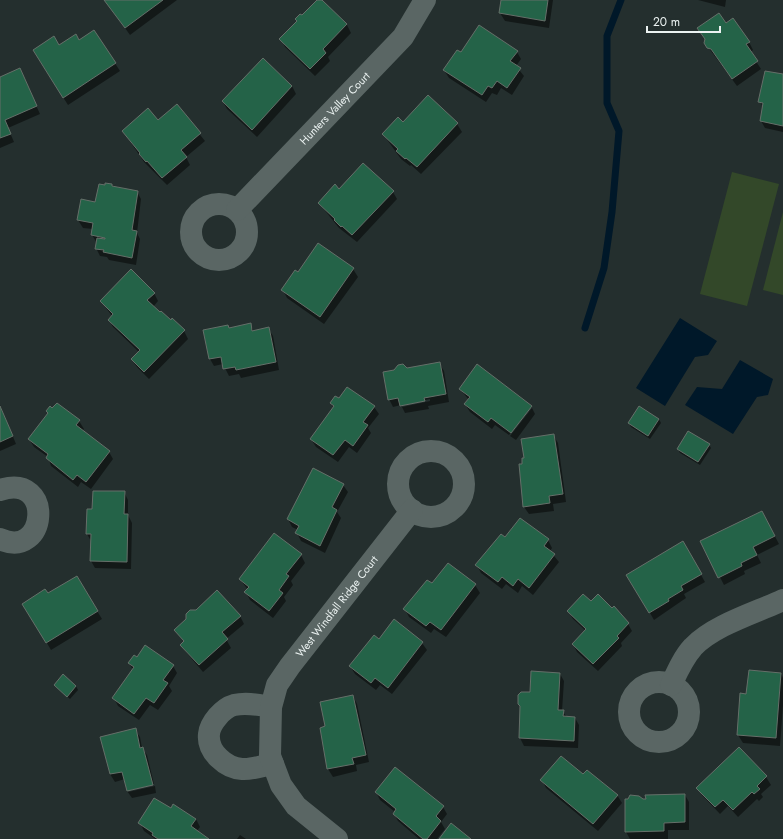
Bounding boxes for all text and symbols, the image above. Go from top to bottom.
scale bar [647,8,720,34]
text: 20 m [653,13,680,31]
street label: Hunters Valley Court [296,68,374,148]
street label: West Windfall Ridge Court [292,552,382,661]

